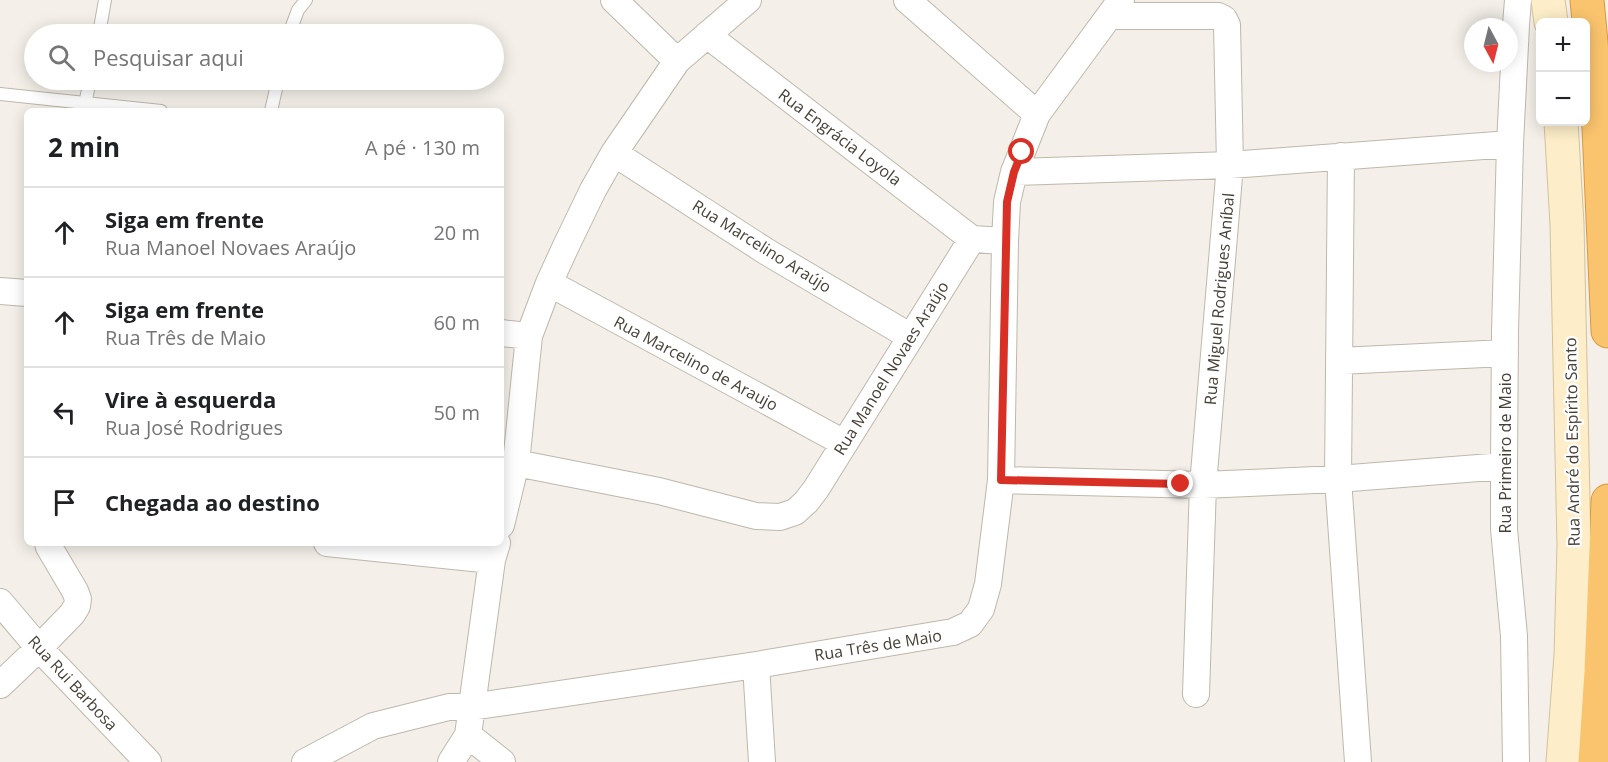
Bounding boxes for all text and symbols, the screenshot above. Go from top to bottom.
north arrow [1464,18,1518,72]
map controls [1536,18,1590,126]
button: + [1536,18,1590,72]
search box [24,24,504,90]
icon: search [45,41,78,74]
text: Pesquisar aqui [93,42,244,72]
button: − [1536,72,1590,126]
street label: Rua Engrácia Loyola [774,83,906,191]
text: 2 min [48,129,120,165]
text: A pé · 130 m [365,134,480,161]
route start [1008,138,1034,164]
street label: Rua Miguel Rodrigues Aníbal [1199,192,1239,406]
street label: Rua Marcelino Araújo [688,194,836,298]
text: Siga em frente [105,204,264,234]
icon: ahead [48,216,81,249]
text: 20 m [433,219,480,246]
text: Rua Manoel Novaes Araújo [105,234,356,261]
street label: Rua Manoel Novaes Araújo [828,277,954,459]
text: Siga em frente [105,294,264,324]
icon: ahead [48,306,81,339]
text: 60 m [433,309,480,336]
street label: Rua Marcelino de Araujo [610,310,782,416]
text: Rua Três de Maio [105,324,266,351]
street label: Rua André do Espírito Santo [1559,337,1585,547]
street label: Rua Primeiro de Maio [1494,373,1516,533]
text: Vire à esquerda [105,384,276,414]
icon: left [48,396,81,429]
text: 50 m [433,399,480,426]
text: Rua José Rodrigues [105,414,283,441]
route end [1167,470,1193,496]
icon: arrive [48,486,81,519]
text: Chegada ao destino [105,487,320,517]
street label: Rua Três de Maio [813,624,943,666]
street label: Rua Rui Barbosa [23,631,123,735]

